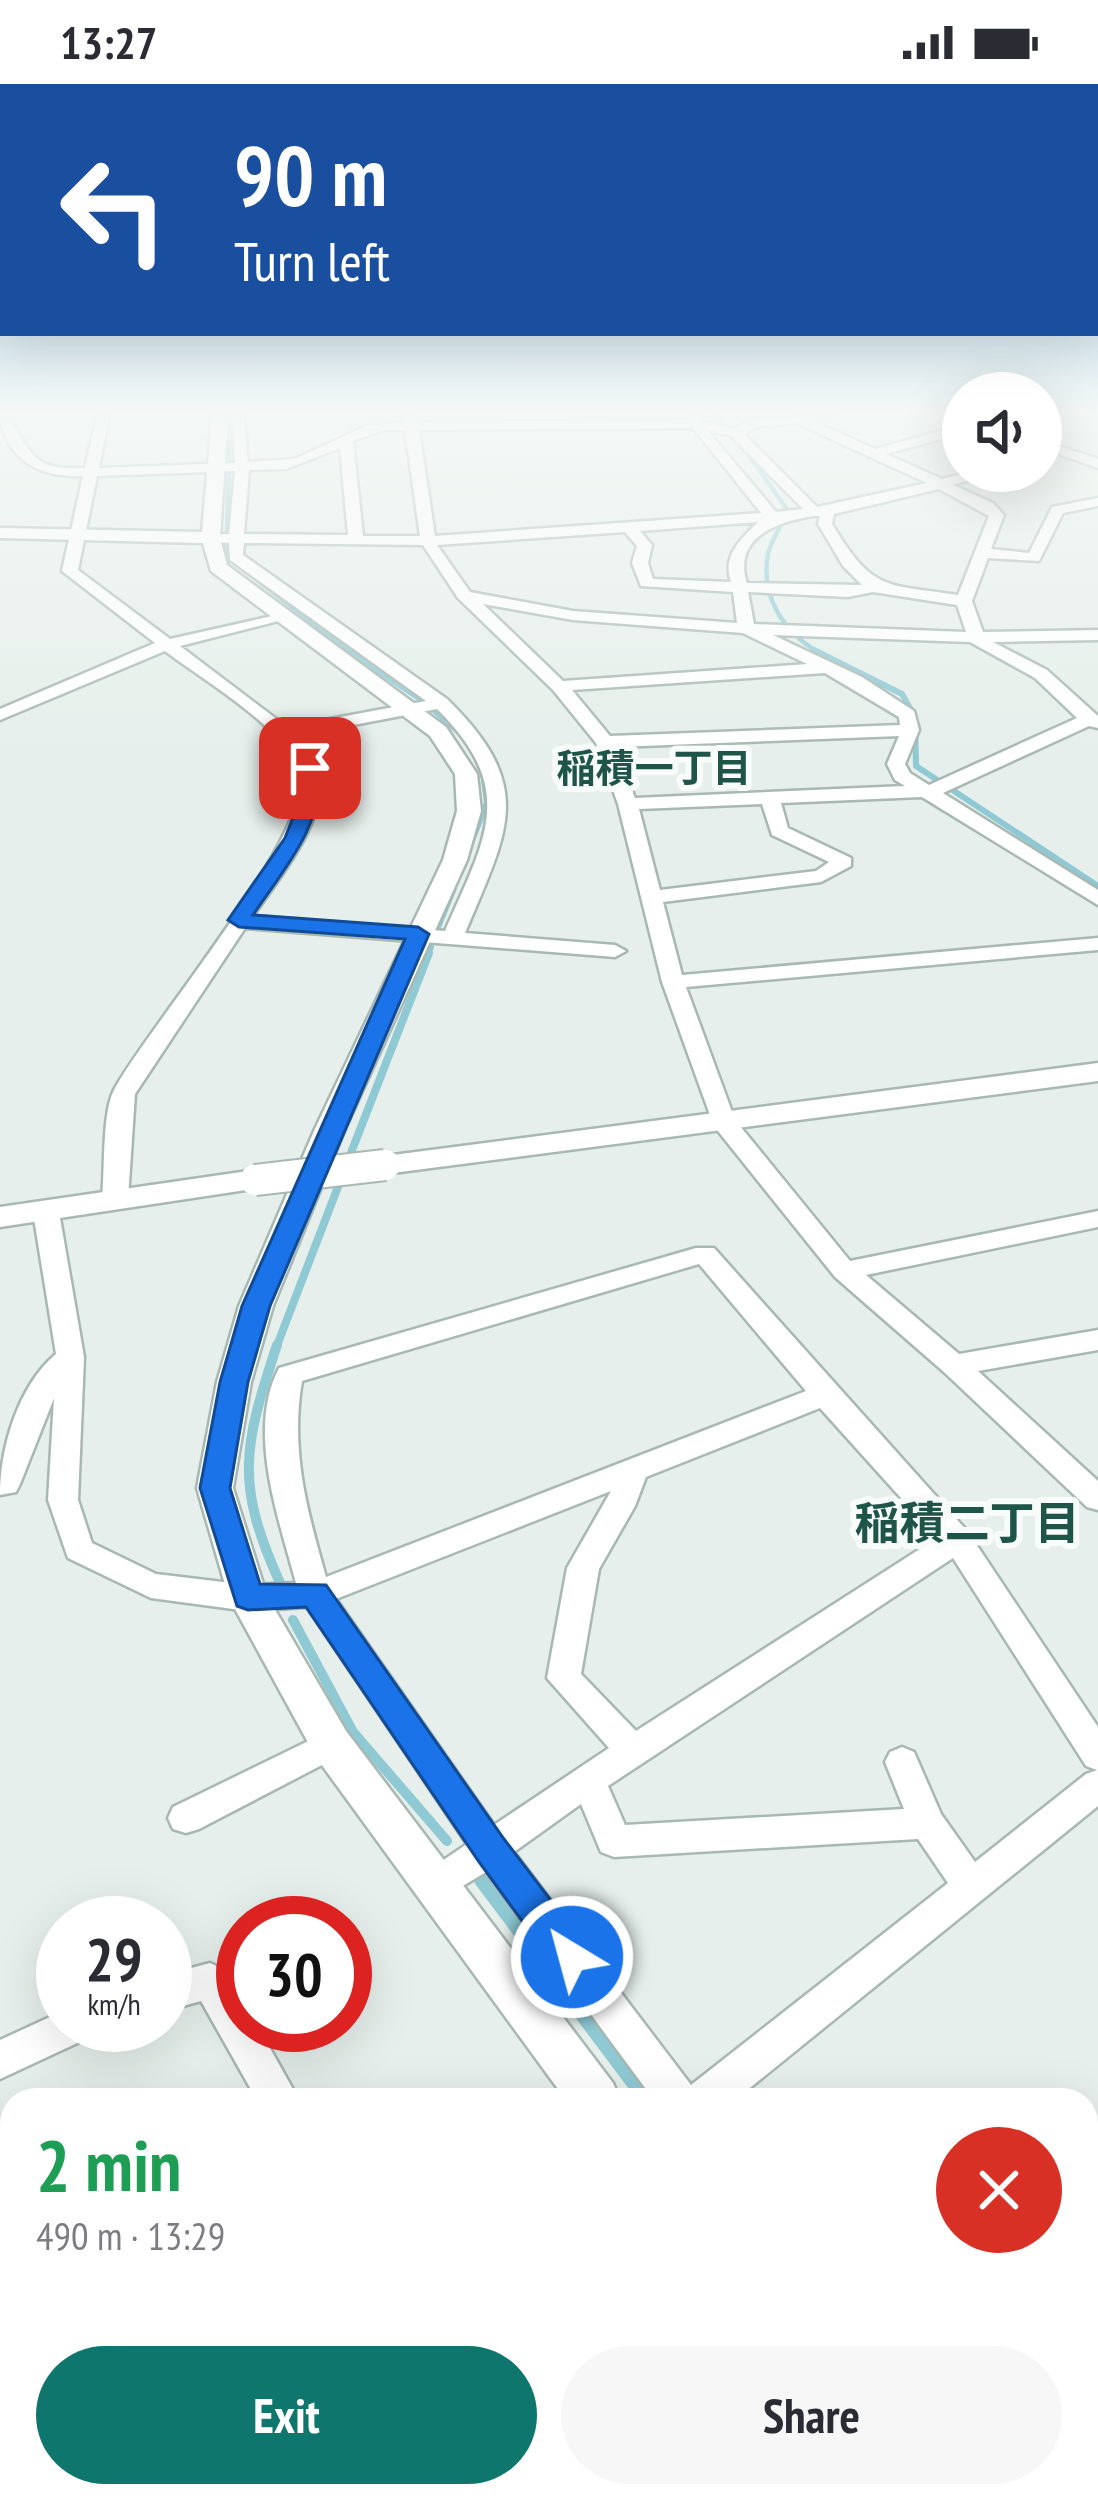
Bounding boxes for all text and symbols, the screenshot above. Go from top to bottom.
text: 13:27 [60,13,157,71]
text: 90 m [234,120,387,229]
icon: left [36,132,192,288]
text: Turn left [234,226,390,296]
map controls [942,372,1062,492]
button: sound [942,372,1062,492]
pin [259,717,361,819]
icon: arrive [277,735,343,801]
district label: 稲積一丁目 [556,742,752,793]
district label: 稲積二丁目 [854,1493,1080,1551]
position arrow [509,1894,635,2020]
speed limit sign: 30 [216,1896,372,2052]
text: 29 [85,1920,143,1998]
text: km/h [87,1984,141,2023]
text: 2 min [36,2118,181,2211]
button: close [936,2127,1062,2253]
text: 490 m · 13:29 [36,2210,225,2261]
button: Exit [36,2346,537,2484]
button: Share [561,2346,1062,2484]

